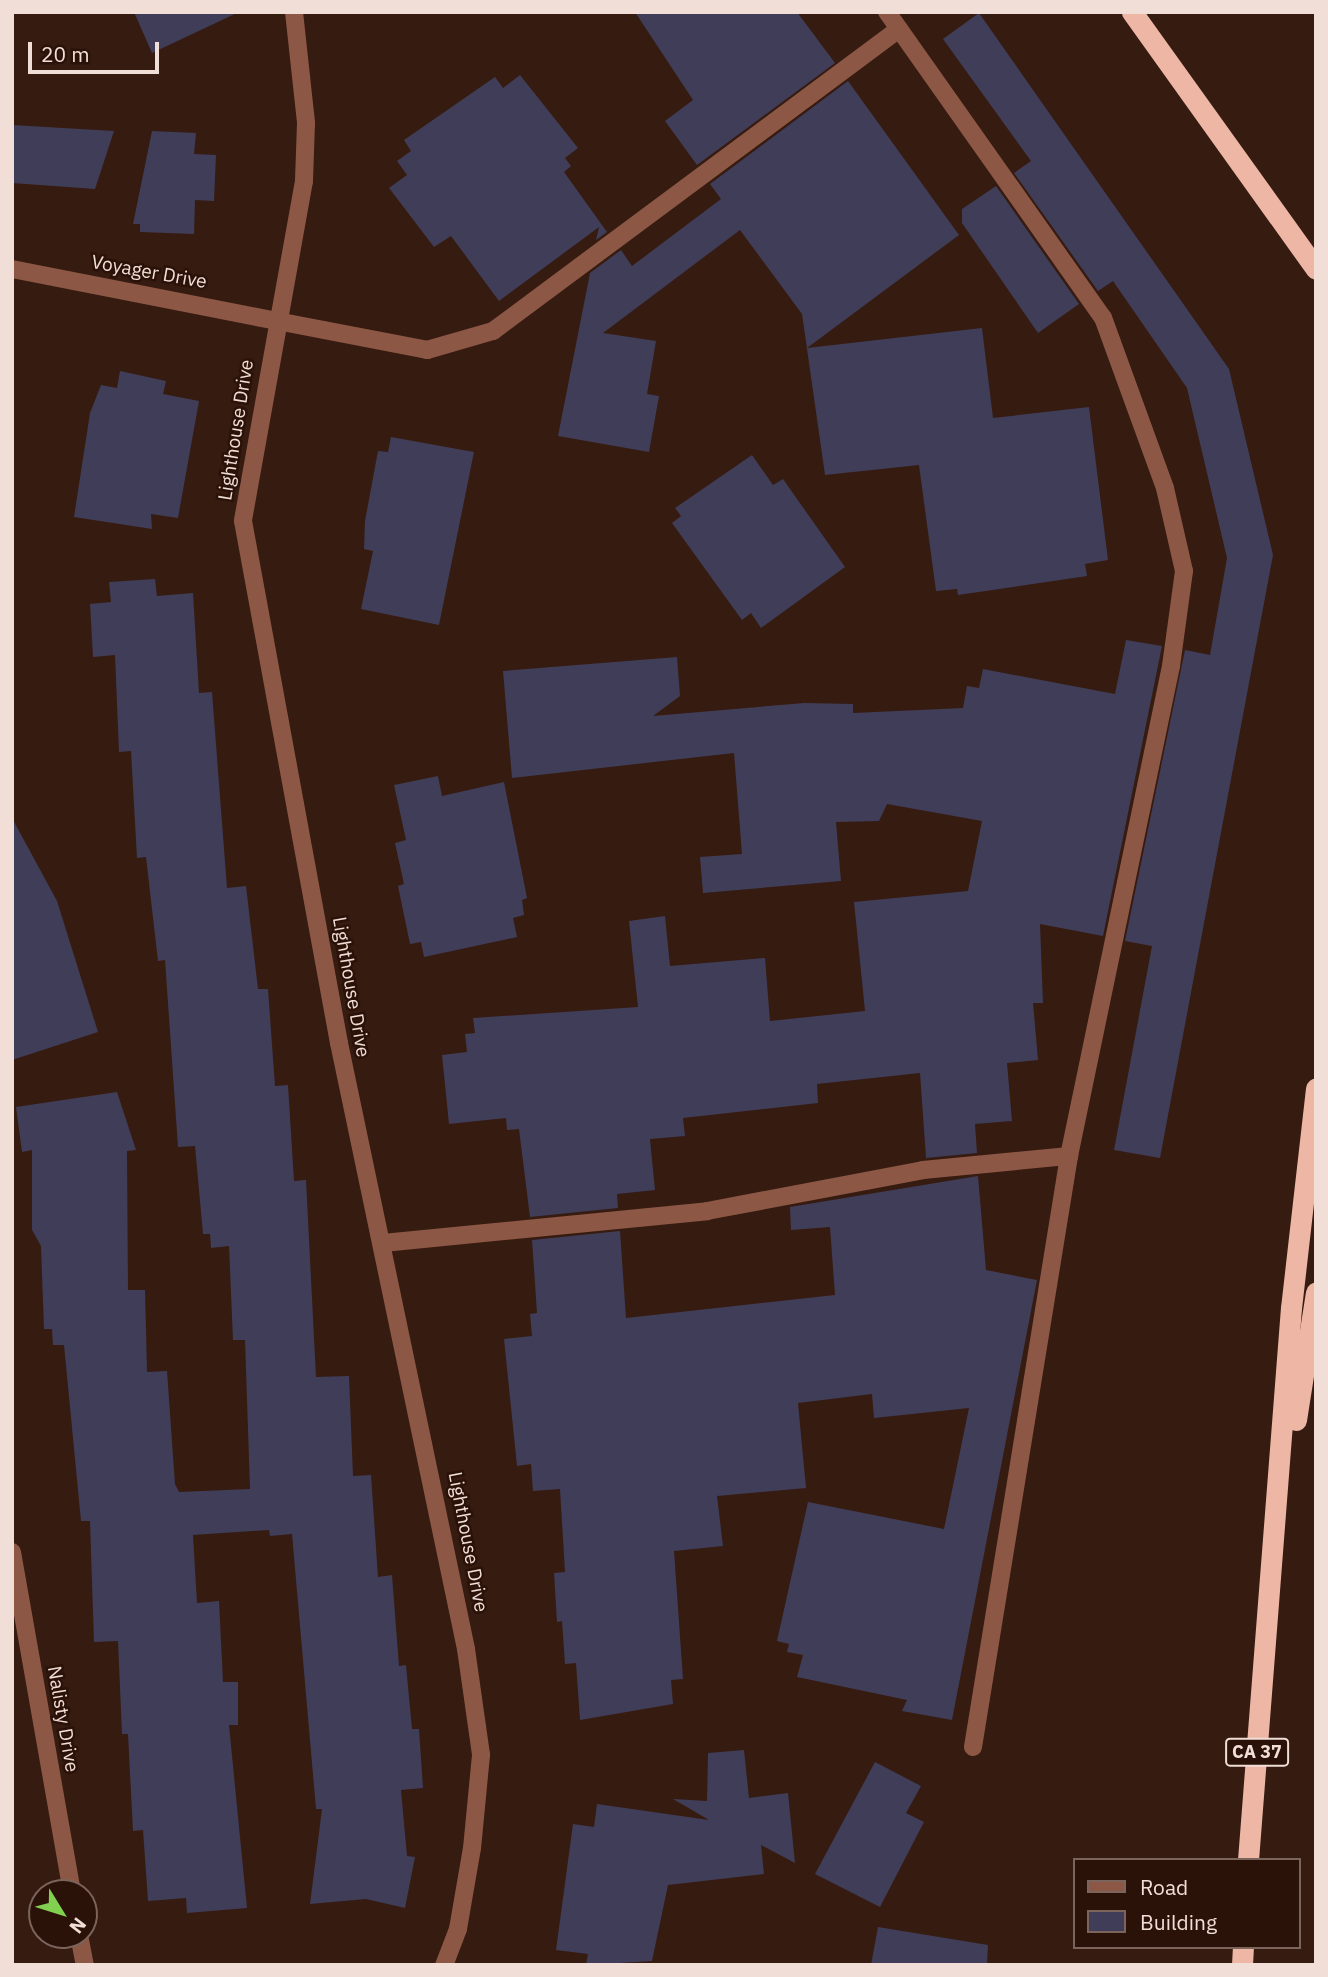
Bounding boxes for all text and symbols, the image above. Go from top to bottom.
scale bar [32,28,163,72]
text: 20 m [41,40,90,68]
street label: Voyager Drive [90,251,208,293]
street label: Lighthouse Drive [214,358,258,502]
street label: Lighthouse Drive [327,915,375,1059]
street label: Lighthouse Drive [443,1470,493,1614]
street label: Nalisty Drive [42,1664,84,1774]
road number: CA 37 [1224,1737,1290,1766]
legend [1072,1858,1300,1949]
text: Road [1140,1873,1188,1901]
north arrow [28,1879,98,1949]
text: Building [1140,1908,1217,1936]
text: N [64,1913,92,1939]

